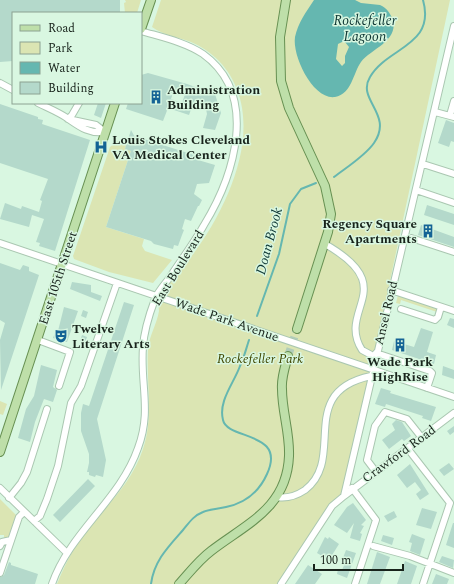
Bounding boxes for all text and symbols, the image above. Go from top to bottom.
water label: Rockefeller Lagoon [334,10,397,47]
legend [12,12,142,104]
text: Road [48,19,75,38]
text: Park [48,39,73,58]
text: Water [48,59,80,78]
text: Building [48,79,94,98]
place label: Administration Building [167,80,260,115]
building icon: Administration Building [148,89,164,105]
place label: Louis Stokes Cleveland VA Medical Center [112,130,251,165]
hospital icon: Louis Stokes Cleveland VA Medical Center [93,139,109,155]
water label: Doan Brook [250,204,288,277]
place label: Regency Square Apartments [322,214,417,249]
building icon: Regency Square Apartments [420,223,436,239]
street label: East Boulevard [147,226,209,310]
street label: East 105th Street [33,228,83,327]
street label: Ansel Road [369,279,403,347]
street label: Wade Park Avenue [172,293,282,347]
place label: Twelve Literary Arts [72,319,150,354]
theatre icon: Twelve Literary Arts [53,328,69,344]
building icon: Wade Park HighRise [392,337,408,353]
park label: Rockefeller Park [217,349,303,369]
place label: Wade Park HighRise [367,352,433,387]
street label: Crawford Road [358,420,440,488]
scale bar [314,546,403,572]
text: 100 m [320,551,351,570]

